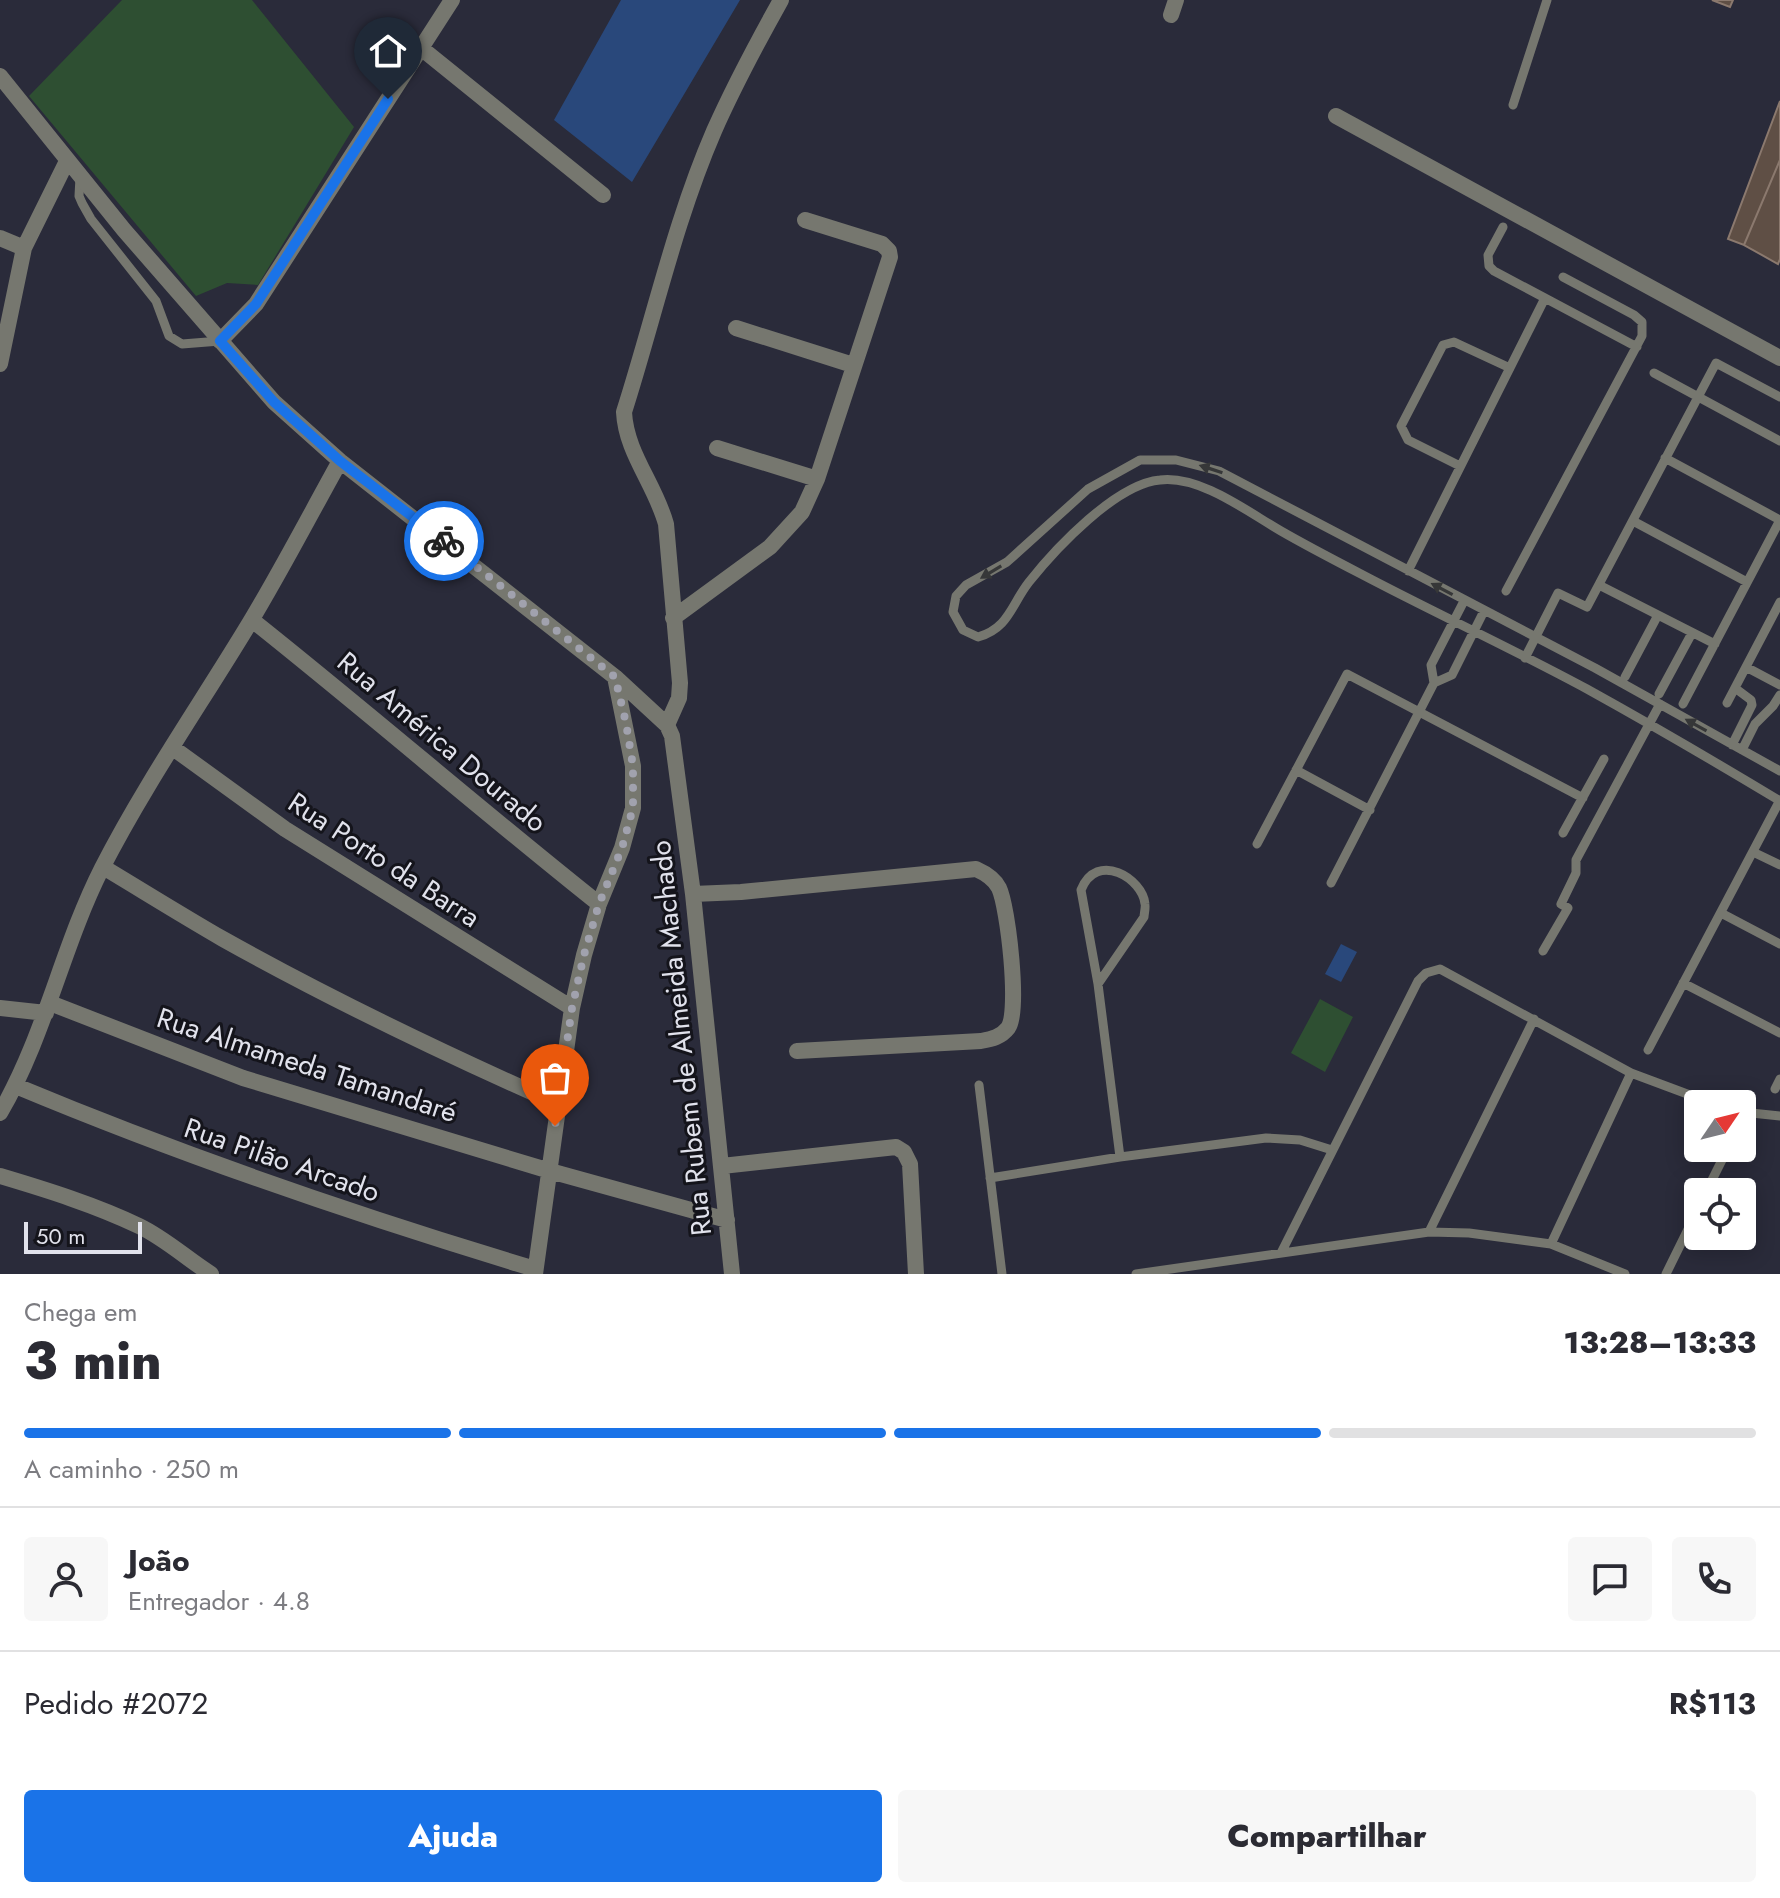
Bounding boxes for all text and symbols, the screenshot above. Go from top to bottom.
pin [354,17,422,99]
icon: home [366,29,410,73]
one-way arrow [1199,463,1223,475]
courier [404,501,484,581]
icon: bike [422,519,466,563]
one-way arrow [980,564,1002,578]
one-way arrow [1430,583,1453,596]
street label: Rua América Dourado [328,642,556,842]
one-way arrow [1685,718,1707,732]
street label: Rua Porto da Barra [280,782,488,938]
street label: Rua Rubem de Almeida Machado [640,838,722,1238]
street label: Rua Almameda Tamandaré [152,997,462,1133]
pin [521,1044,589,1126]
icon: bag [533,1056,577,1100]
north arrow [1684,1090,1756,1162]
map controls [1684,1090,1756,1250]
street label: Rua Pilão Arcado [179,1107,385,1213]
button: locate [1684,1178,1756,1250]
scale bar [24,1218,142,1254]
text: 50 m [36,1220,85,1252]
text: Chega em [24,1293,138,1331]
text: 13:28–13:33 [1564,1321,1756,1364]
text: 3 min [24,1323,162,1399]
text: A caminho · 250 m [24,1450,239,1488]
button: person [24,1537,108,1621]
button: chat [1568,1537,1652,1621]
button: phone [1672,1537,1756,1621]
text: João [128,1539,190,1582]
text: Entregador · 4.8 [128,1582,310,1620]
text: Pedido #2072 [24,1682,208,1725]
text: R$113 [1669,1682,1756,1725]
button: Ajuda [24,1790,882,1882]
button: Compartilhar [898,1790,1756,1882]

